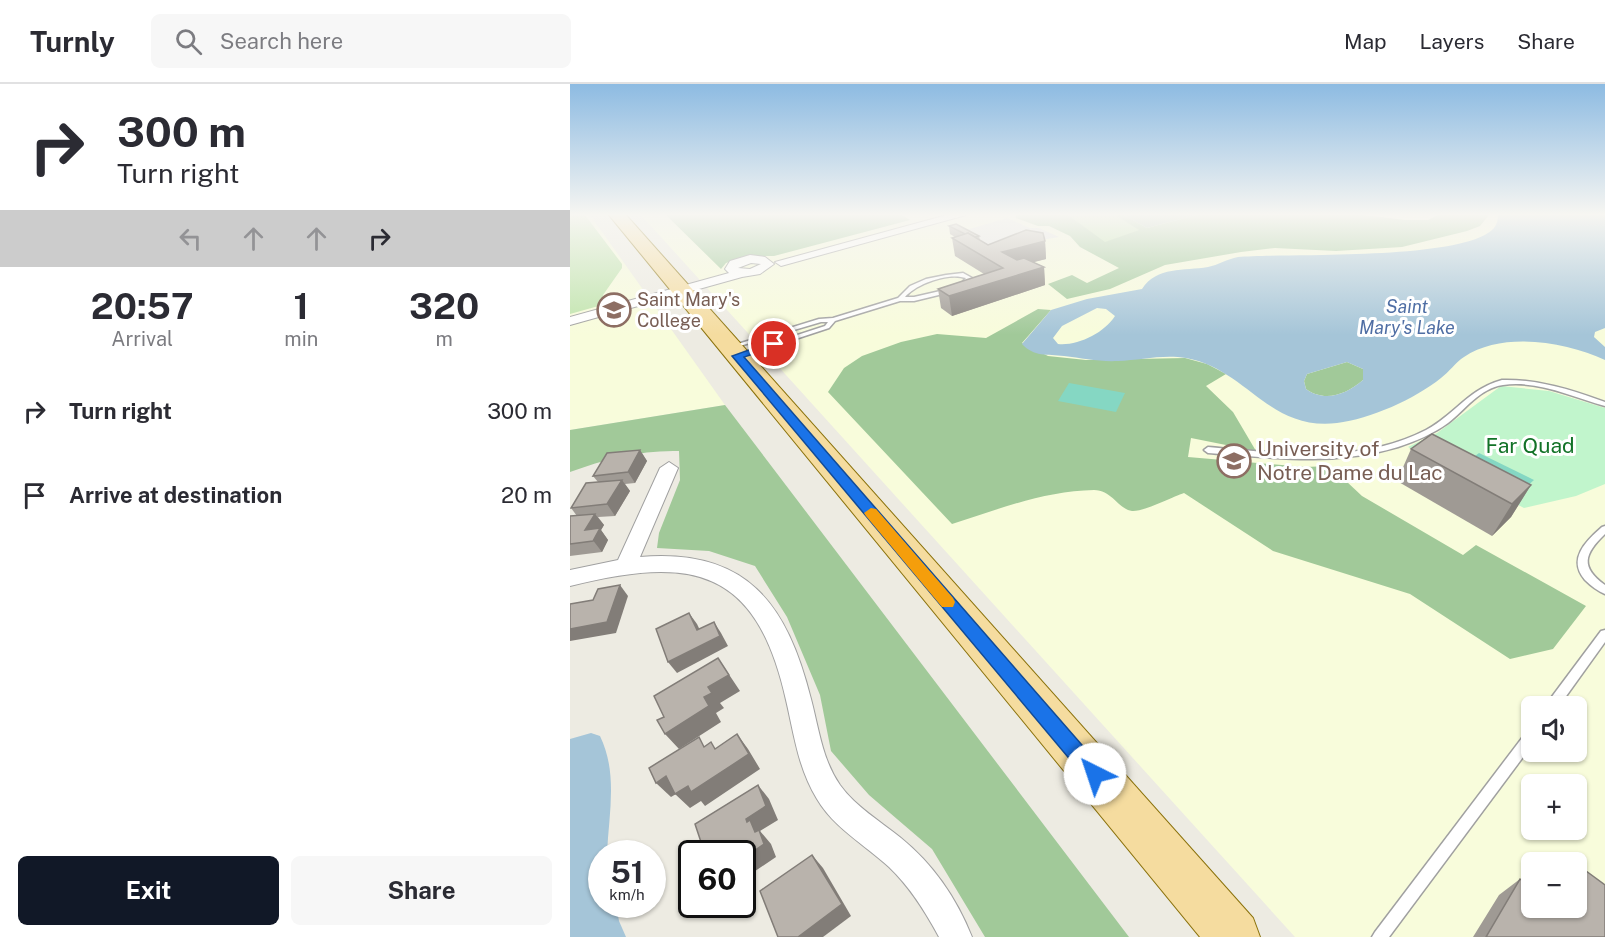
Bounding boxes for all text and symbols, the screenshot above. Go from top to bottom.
search box [151,14,571,68]
text: Turnly [30,25,115,58]
icon: search [172,25,205,58]
text: Search here [220,28,343,54]
text: Map [1344,29,1387,54]
text: Layers [1420,29,1484,54]
text: Share [1517,29,1575,54]
text: 300 m [117,107,246,156]
icon: right [18,108,96,186]
text: Turn right [117,157,240,189]
icon: left [174,222,207,255]
icon: ahead [237,222,270,255]
icon: ahead [300,222,333,255]
icon: right [363,222,396,255]
text: 20:57 [91,285,193,327]
text: 1 [294,285,309,327]
text: 320 [409,285,479,327]
place label: Saint Mary's College [637,289,740,331]
school or university icon: Saint Mary's College [596,292,632,328]
water label: Saint Mary's Lake [1359,296,1455,338]
pin [748,318,799,369]
text: Arrival [111,327,173,351]
text: min [284,327,318,351]
text: m [435,327,453,351]
icon: arrive [757,327,790,360]
icon: right [18,395,51,428]
text: Turn right [69,398,172,424]
text: 300 m [487,398,552,424]
park label: Far Quad [1485,433,1575,458]
place label: University of Notre Dame du Lac [1257,436,1443,485]
school or university icon: University of Notre Dame du Lac [1216,443,1252,479]
icon: arrive [18,479,51,512]
text: Arrive at destination [69,482,282,508]
text: 20 m [501,482,552,508]
map controls [1521,696,1587,918]
button: sound [1521,696,1587,762]
position arrow [1063,742,1127,806]
button: + [1521,774,1587,840]
speed limit sign: 60 [678,840,756,918]
button: − [1521,852,1587,918]
text: 51 [610,854,644,890]
button: Exit [18,856,279,925]
button: Share [291,856,552,925]
text: km/h [609,886,645,903]

